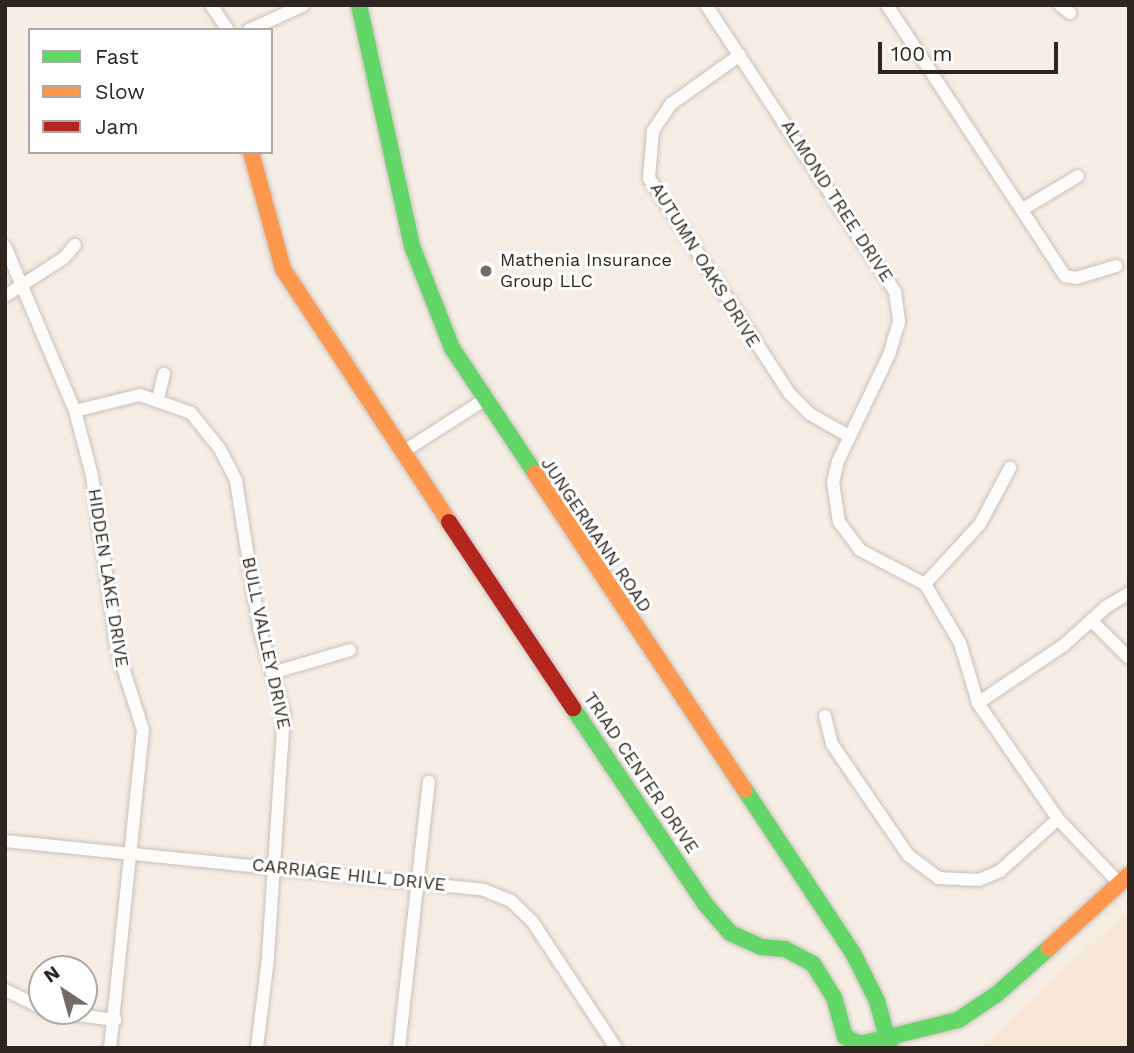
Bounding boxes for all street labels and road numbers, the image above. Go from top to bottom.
street label: ALMOND TREE DRIVE [776,116,898,286]
street label: AUTUMN OAKS DRIVE [645,179,765,351]
street label: JUNGERMANN ROAD [536,453,656,617]
street label: HIDDEN LAKE DRIVE [83,487,133,669]
street label: BULL VALLEY DRIVE [237,554,295,732]
street label: TRIAD CENTER DRIVE [579,688,703,858]
street label: CARRIAGE HILL DRIVE [251,854,447,896]

